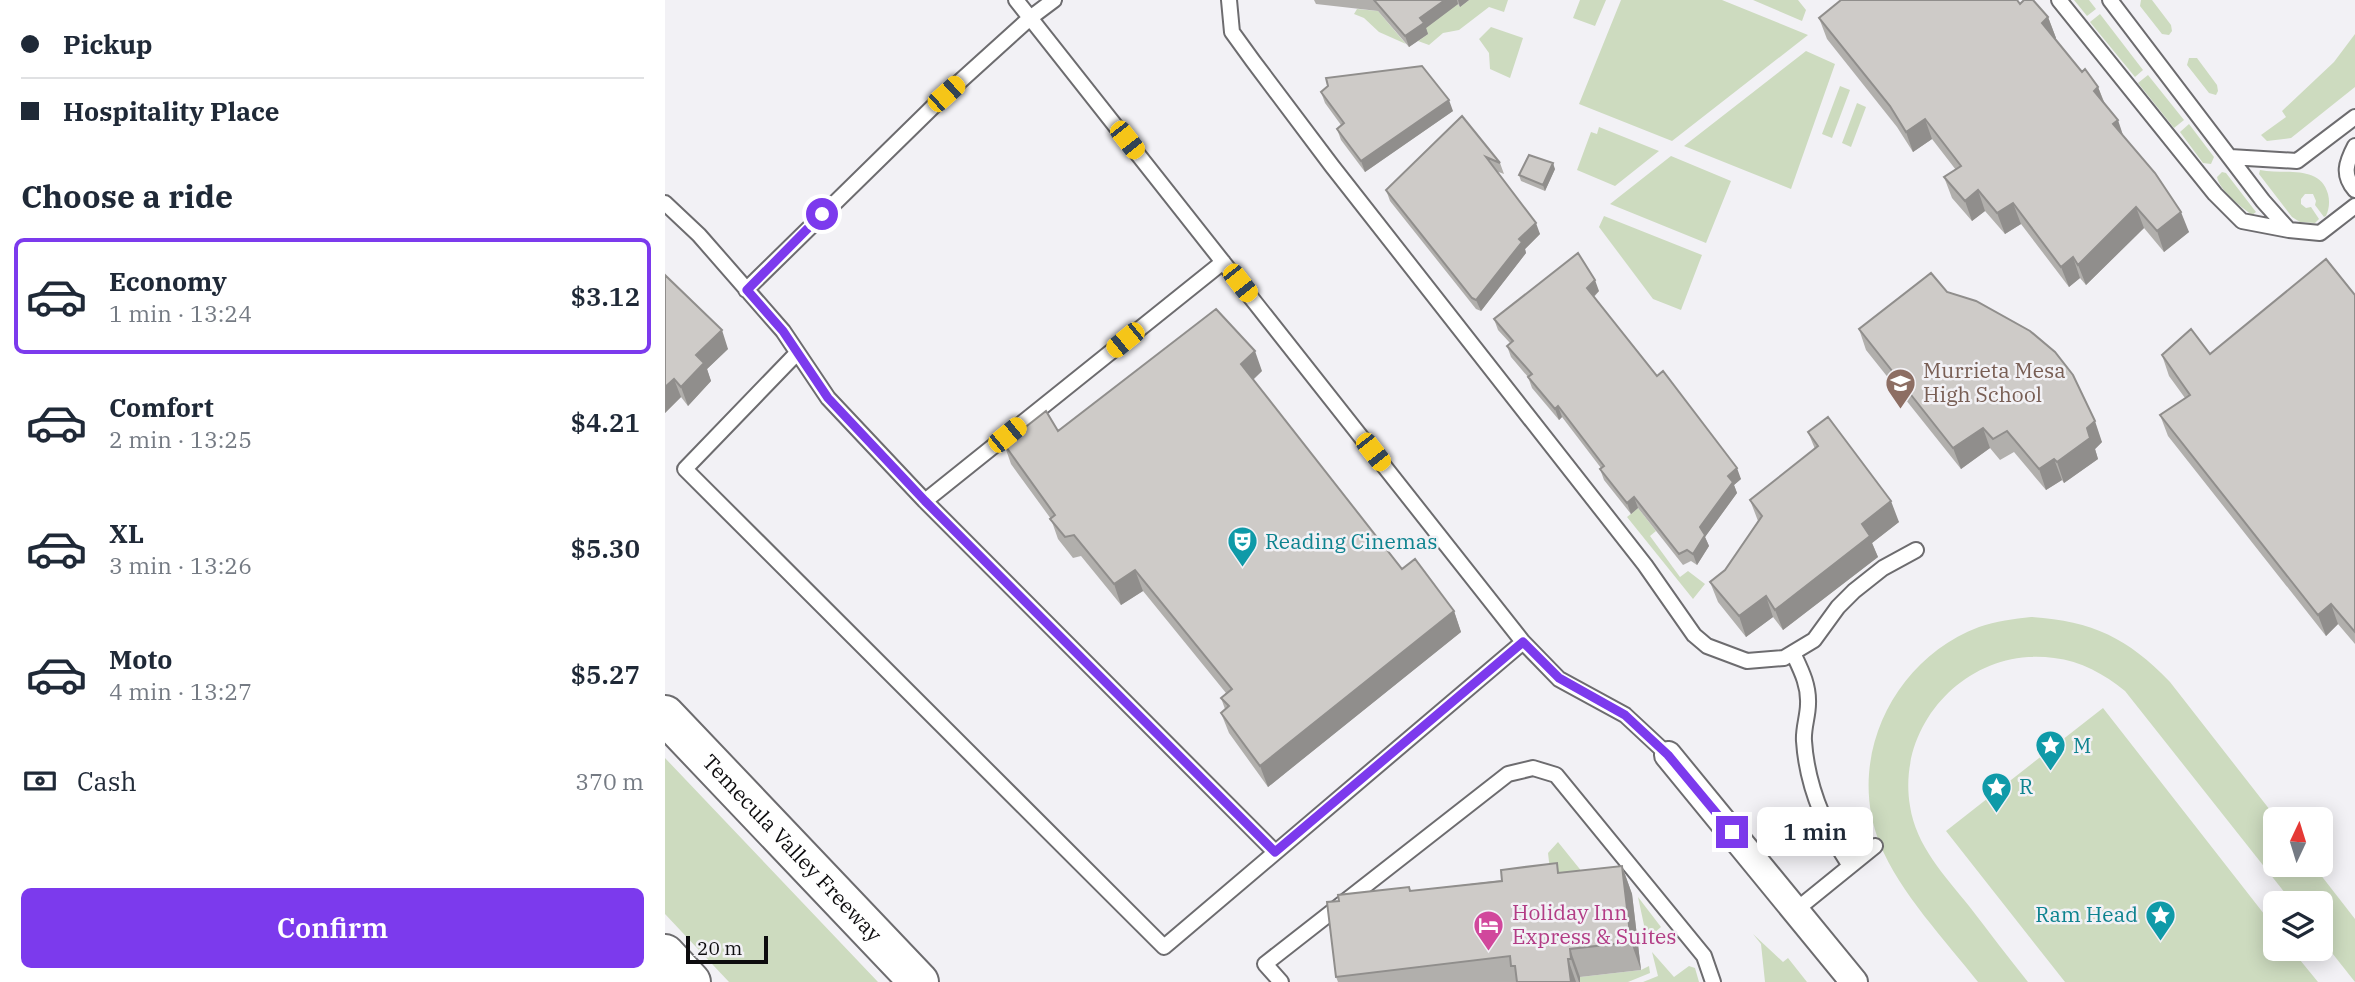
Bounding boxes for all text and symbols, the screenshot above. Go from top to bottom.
text: Pickup [63,27,153,61]
car [924,72,969,116]
text: Hospitality Place [63,94,280,128]
car [1106,117,1149,163]
text: Choose a ride [21,175,233,217]
route start [806,198,838,230]
car [1219,260,1262,306]
text: Economy [109,264,227,298]
icon: car [25,265,88,328]
text: $3.12 [571,279,640,313]
text: 1 min · 13:24 [109,298,252,328]
car [1103,319,1148,361]
place label: Murrieta Mesa High School [1923,356,2066,408]
school or university icon: Murrieta Mesa High School [1883,366,1917,410]
text: Comfort [109,390,214,424]
icon: car [25,391,88,454]
text: $4.21 [571,405,640,439]
car [985,414,1030,456]
text: 2 min · 13:25 [109,424,252,454]
car [1352,429,1395,475]
text: XL [109,516,144,550]
icon: car [25,517,88,580]
theatre icon: Reading Cinemas [1225,525,1259,569]
place label: Reading Cinemas [1265,527,1437,555]
text: $5.30 [571,531,640,565]
text: 3 min · 13:26 [109,550,252,580]
text: Moto [109,642,172,676]
icon: car [25,643,88,706]
text: $5.27 [571,657,640,691]
text: 4 min · 13:27 [109,676,252,706]
place icon: M [2033,729,2067,773]
place label: M [2073,731,2091,759]
street label: Temecula Valley Freeway [697,748,889,948]
icon: cash [21,762,59,800]
text: Cash [77,764,137,798]
text: 370 m [575,766,644,796]
place icon: R [1979,770,2013,814]
place label: R [2019,772,2033,800]
north arrow [2263,807,2333,877]
map controls [2263,807,2333,961]
callout: 1 min [1757,808,1872,856]
route end [1716,816,1748,848]
text: 1 min [1783,816,1847,846]
button: Confirm [21,888,644,968]
button: layers [2263,891,2333,961]
place label: Holiday Inn Express & Suites [1512,898,1677,950]
place icon: Ram Head [2144,898,2178,942]
place label: Ram Head [2035,900,2138,928]
hotel icon: Holiday Inn Express & Suites [1472,908,1506,952]
scale bar [686,933,768,965]
text: 20 m [697,936,742,960]

